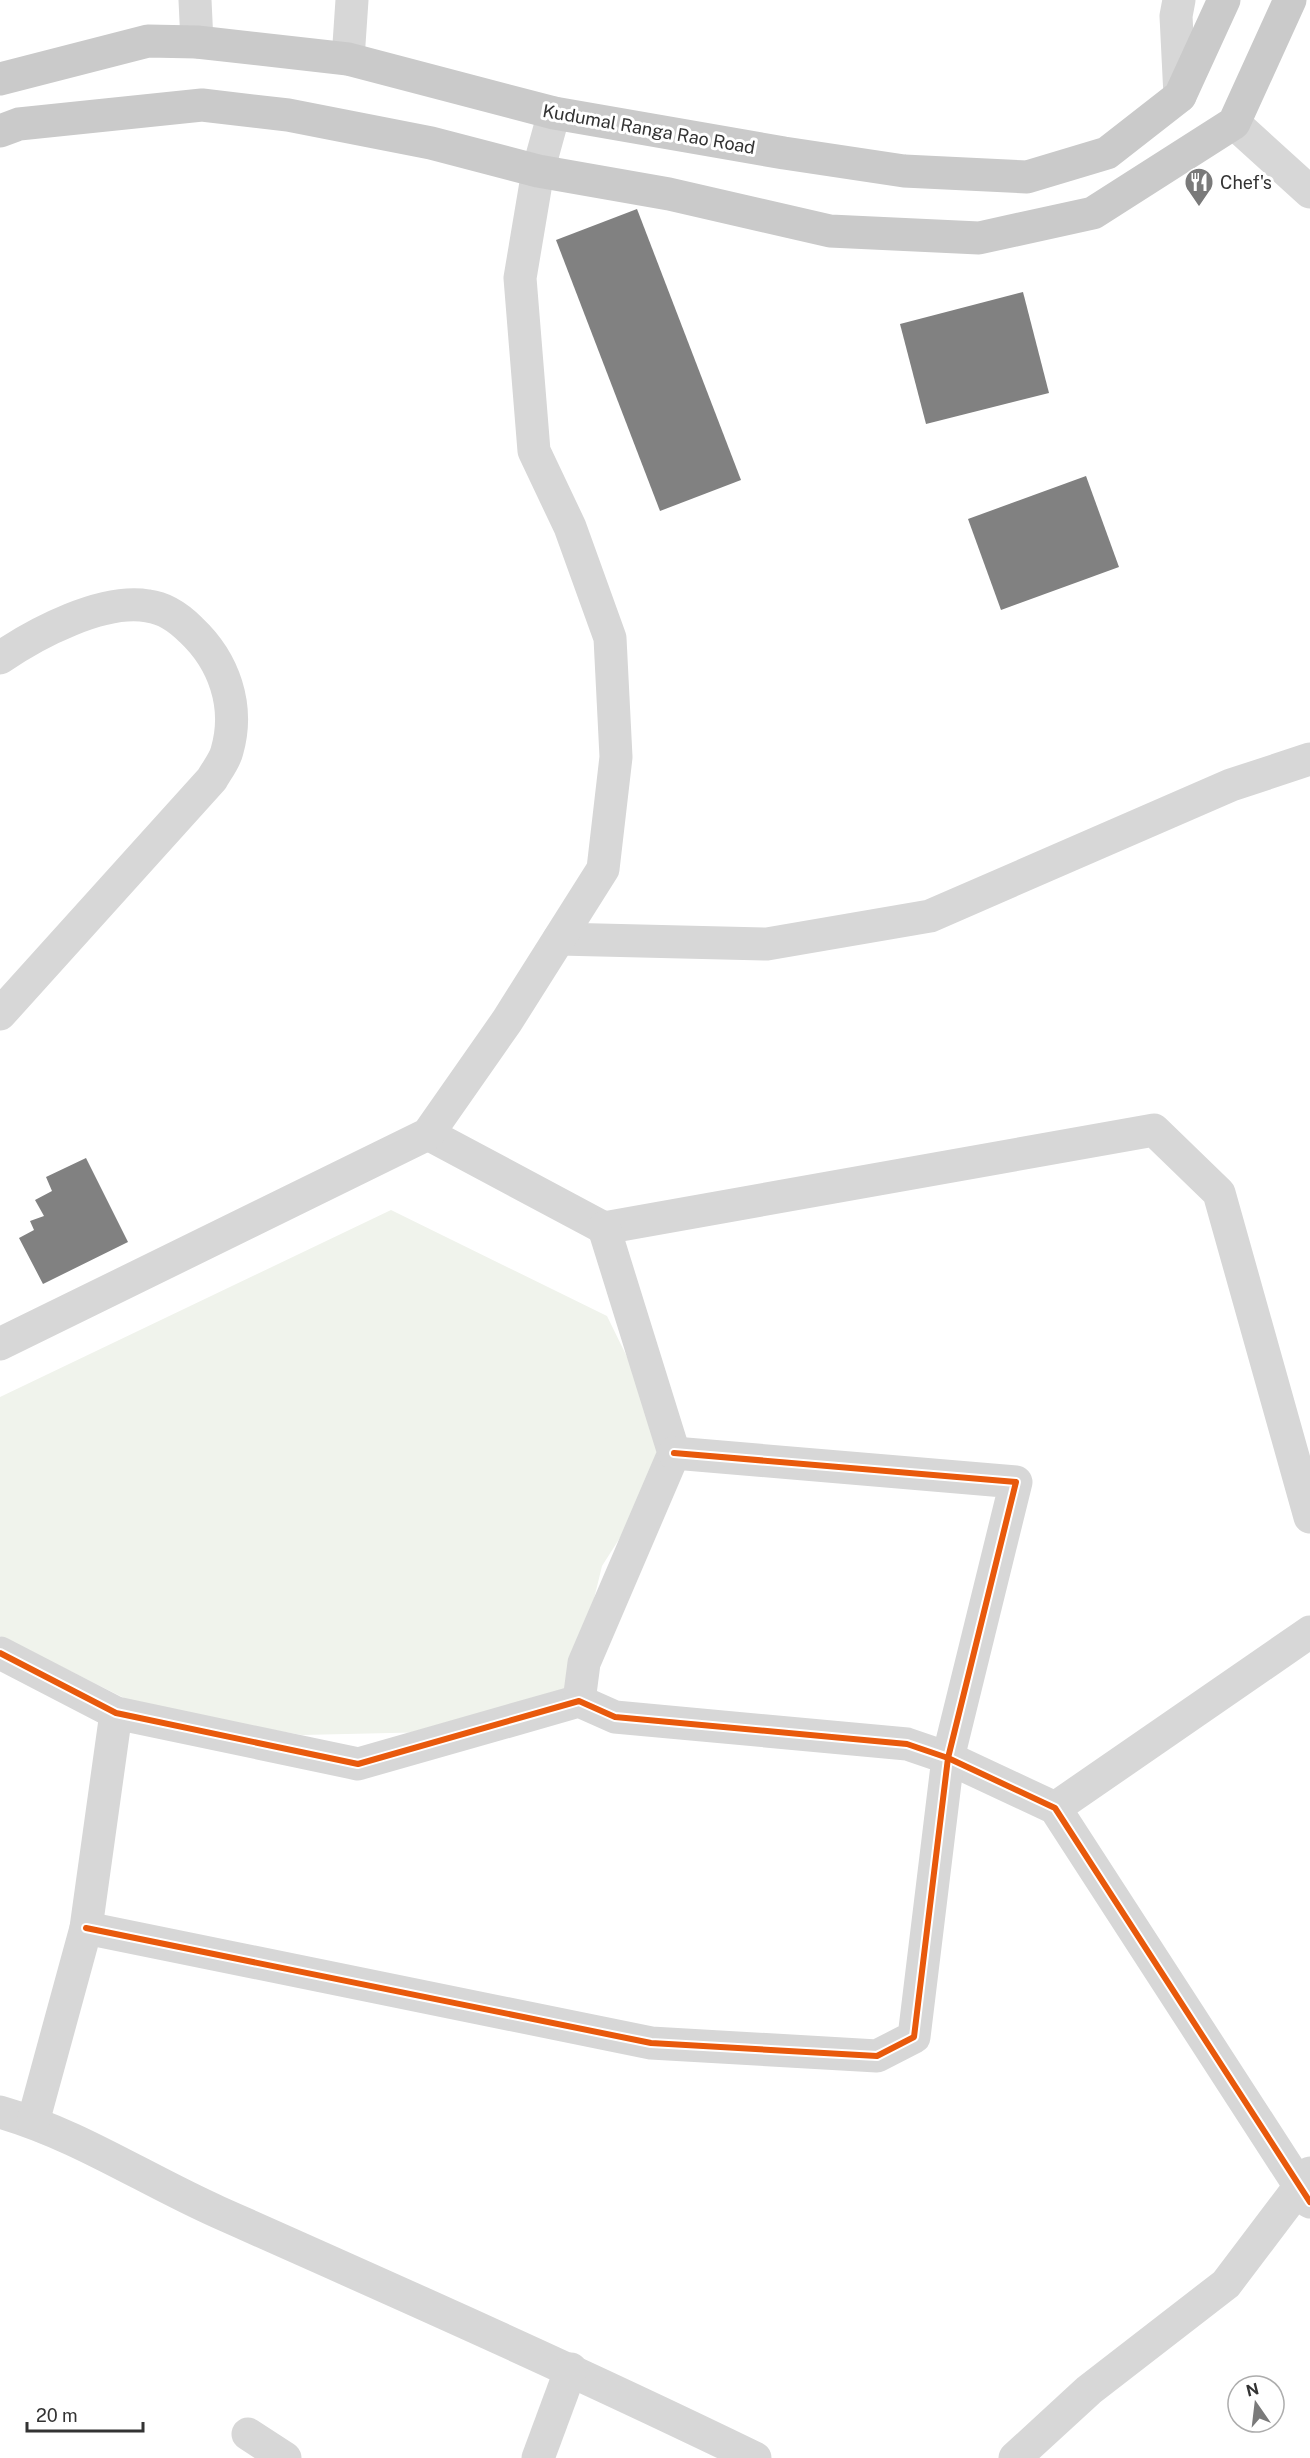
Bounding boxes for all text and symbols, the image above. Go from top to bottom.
street label: Kudumal Ranga Rao Road [541,100,757,158]
restaurant icon: Chef's [1183,166,1215,208]
place label: Chef's [1220,172,1272,193]
north arrow [1226,2374,1286,2434]
text: N [1244,2379,1261,2401]
scale bar [27,2395,142,2433]
text: 20 m [36,2405,78,2426]

